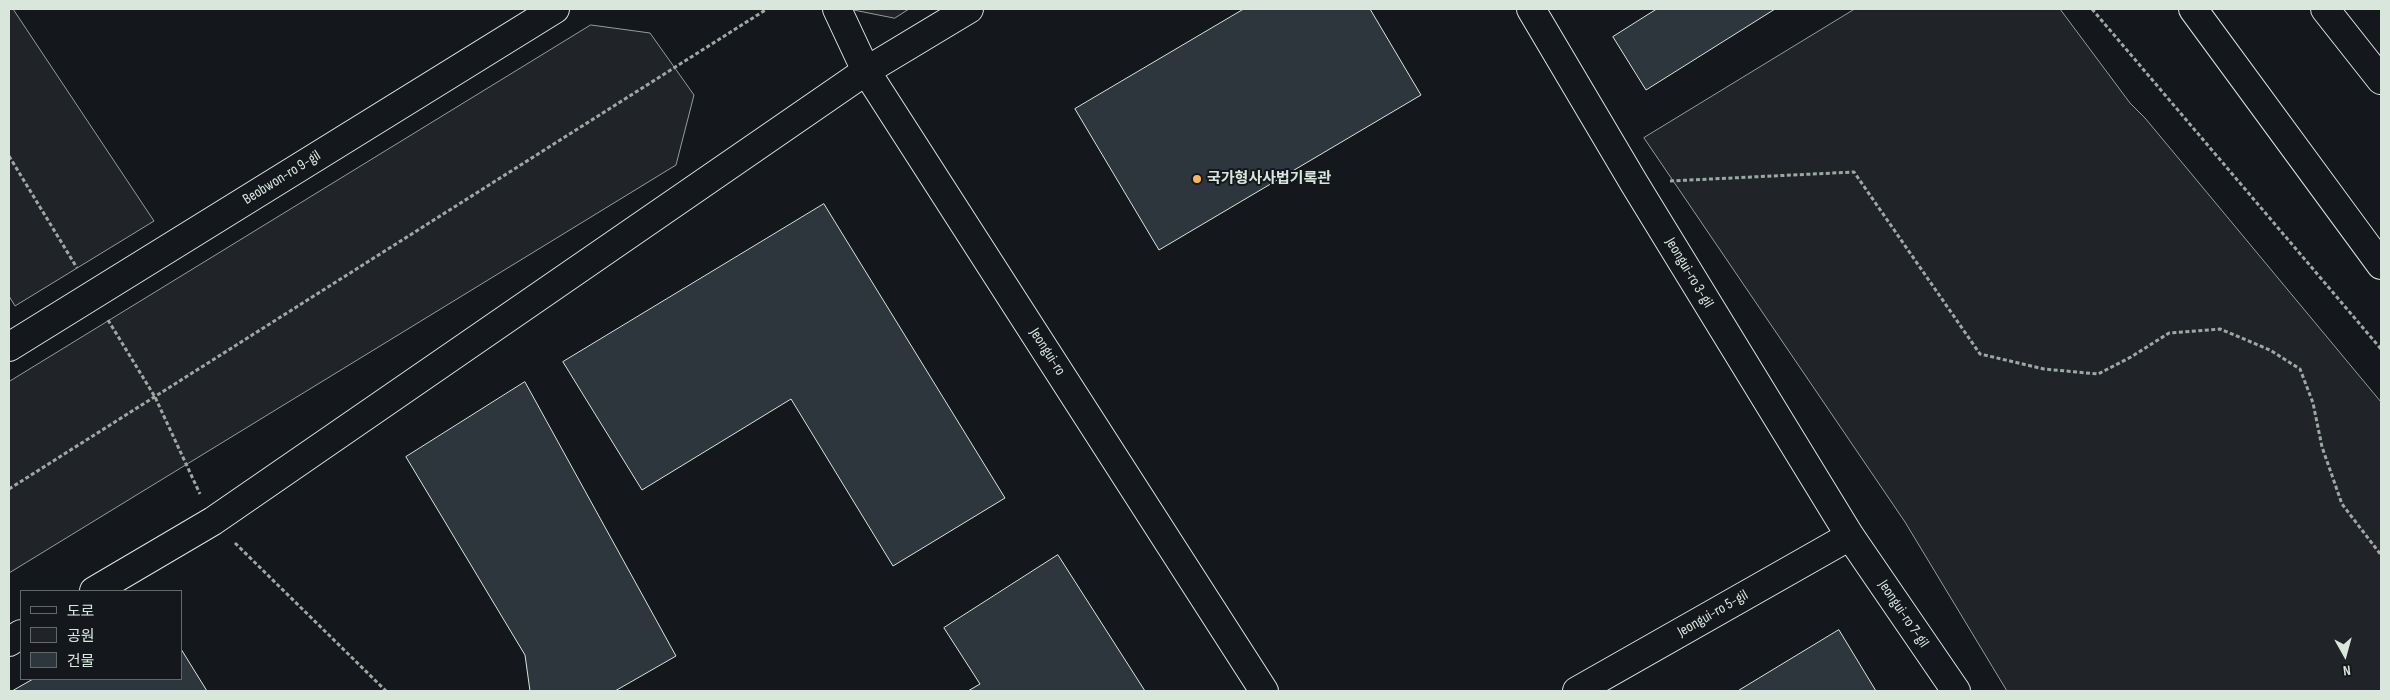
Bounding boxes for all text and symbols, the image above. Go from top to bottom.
street label: Beobwon-ro 9-gil [240,147,324,209]
place label: 국가형사사법기록관 [1207,170,1331,188]
marker: 국가형사사법기록관 [1191,173,1203,185]
street label: Jeongui-ro 3-gil [1661,235,1717,311]
street label: Jeongui-ro [1025,325,1069,379]
street label: Jeongui-ro 7-gil [1874,577,1932,651]
street label: Jeongui-ro 5-gil [1675,587,1751,641]
legend [20,590,182,680]
text: 도로 [67,602,95,621]
text: 공원 [67,627,95,646]
north arrow [2320,630,2370,680]
text: 건물 [67,652,95,671]
text: N [2342,661,2352,679]

